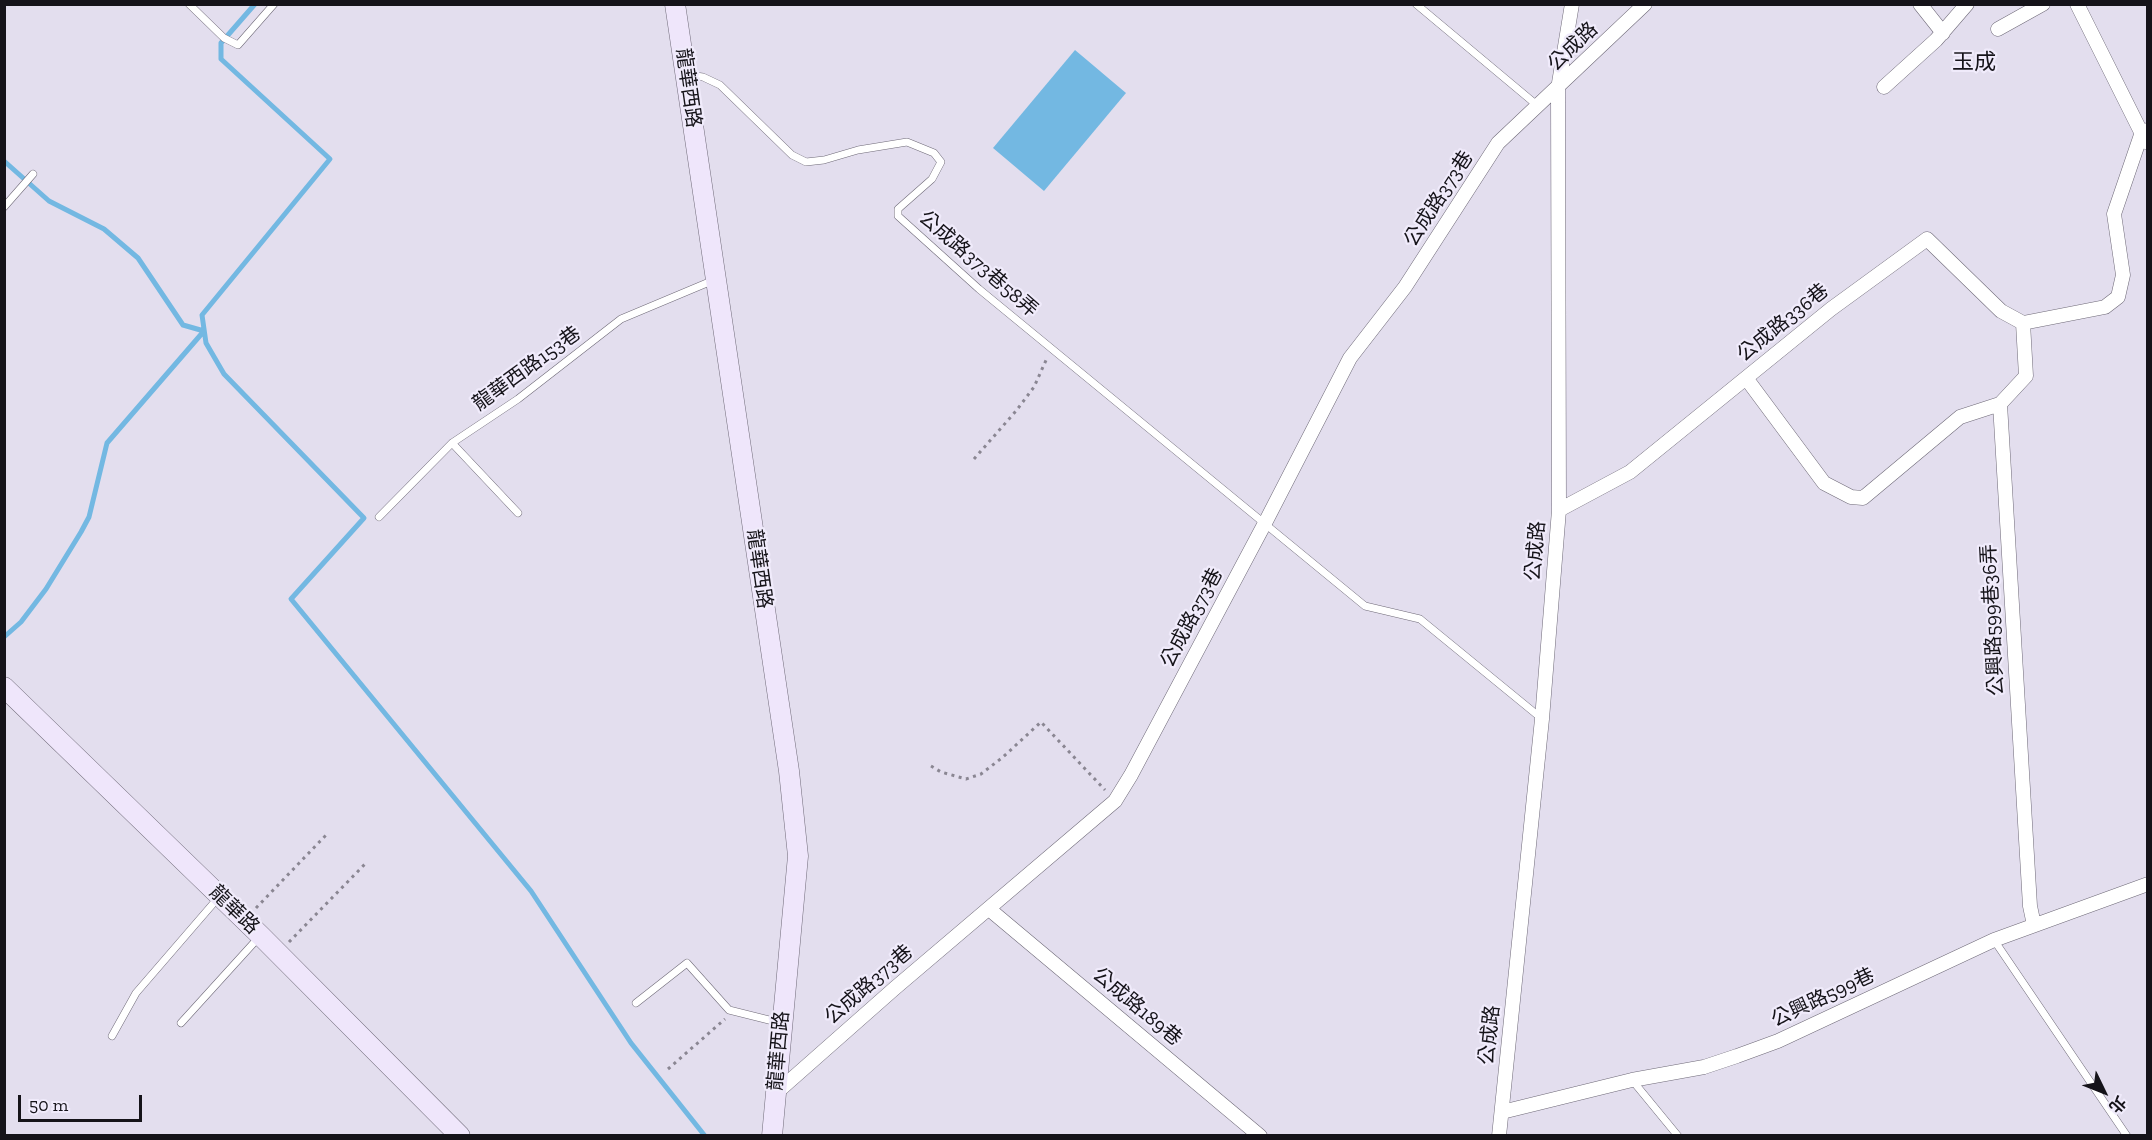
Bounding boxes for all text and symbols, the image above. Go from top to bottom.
street label: 公成路 [1543,18,1603,76]
street label: 龍華西路 [671,47,705,129]
district label: 玉成 [1952,50,1996,76]
street label: 公成路373巷 [1399,147,1479,251]
street label: 公成路373巷58弄 [914,206,1042,322]
street label: 公成路336巷 [1733,279,1833,367]
street label: 龍華西路153巷 [468,322,586,416]
street label: 公成路 [1521,520,1551,582]
street label: 龍華西路 [742,528,776,610]
street label: 公興路599巷36弄 [1977,544,2009,696]
street label: 公成路373巷 [1156,564,1228,672]
street label: 龍華路 [204,881,264,939]
street label: 公成路373巷 [820,940,918,1030]
street label: 公成路189巷 [1088,963,1186,1051]
street label: 公興路599巷 [1767,964,1879,1032]
street label: 公成路 [1475,1004,1505,1066]
street label: 龍華西路 [764,1010,794,1092]
north arrow [2074,1062,2134,1122]
scale bar [21,1083,146,1121]
text: 北 [2105,1092,2130,1117]
text: 50 m [29,1094,68,1116]

